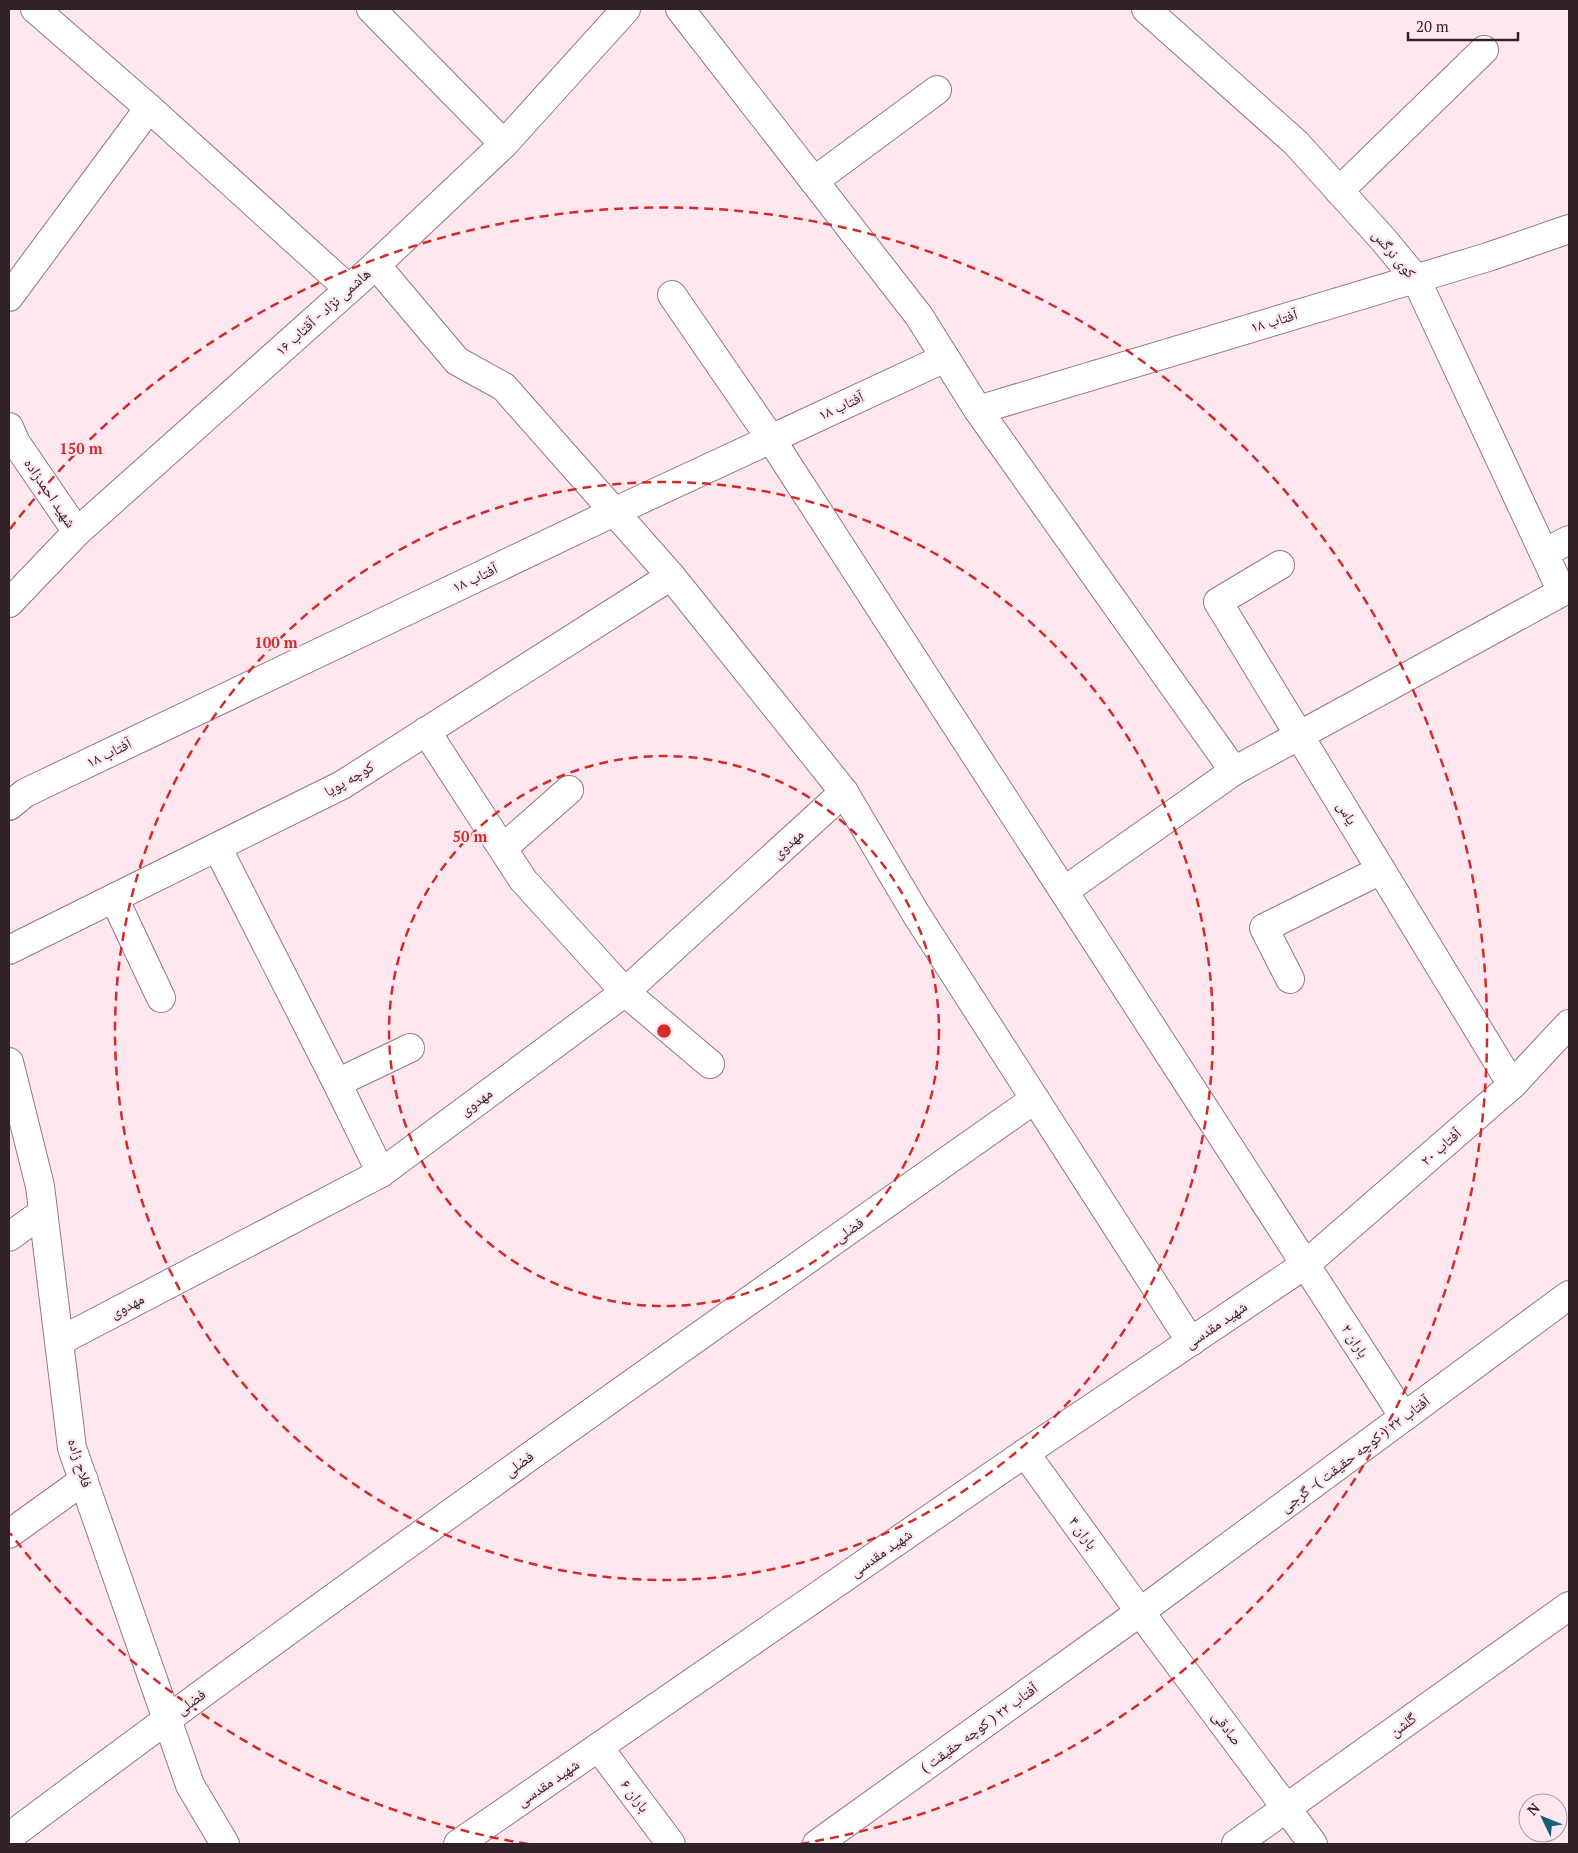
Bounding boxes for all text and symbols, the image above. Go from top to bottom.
scale bar [1408,10,1518,42]
text: 20 m [1416,16,1449,36]
street label: کوی نرگس [1368,225,1421,283]
street label: هاشمی نژاد - آقتاب ۱۶ [270,263,375,360]
street label: آفتاب ۱۸ [1248,303,1301,337]
street label: آفتاب ۱۸ [815,385,868,424]
text: 150 m [59,438,103,458]
street label: شهید احمدزاده [20,454,82,531]
street label: آفتاب ۱۸ [449,557,502,596]
text: 100 m [254,632,298,652]
street label: آفتاب ۱۸ [83,732,135,772]
street label: کوچه پویا [320,756,377,800]
street label: یاس [1332,797,1363,829]
street label: مهدوی [767,824,808,863]
text: 50 m [453,826,488,846]
centre of rings [655,1022,673,1040]
street label: مهدوی [455,1082,497,1121]
street label: آفتاب ۲۰ [1416,1122,1466,1169]
street label: فضلی [830,1212,868,1247]
street label: مهدوی [106,1288,148,1323]
street label: شهید مقدسی [1180,1296,1251,1353]
street label: باران ۲ [1337,1320,1374,1362]
street label: آفتاب ۲۲ ( کوچه حقیقت )- گرجی [1275,1390,1435,1517]
street label: فلاح زاده [63,1436,98,1490]
street label: فضلی [500,1446,538,1481]
street label: باران ۴ [1064,1512,1103,1554]
street label: شهید مقدسی [845,1523,916,1582]
street label: آفتاب ۲۲ ( کوچه حقیقت ) [915,1677,1042,1777]
street label: فضلی [172,1684,210,1719]
street label: صادقی [1207,1706,1247,1749]
street label: گلشن [1385,1707,1421,1742]
street label: شهید مقدسی [512,1754,583,1811]
street label: باران ۶ [616,1775,655,1817]
north arrow [1518,1793,1568,1843]
text: N [1523,1798,1544,1819]

